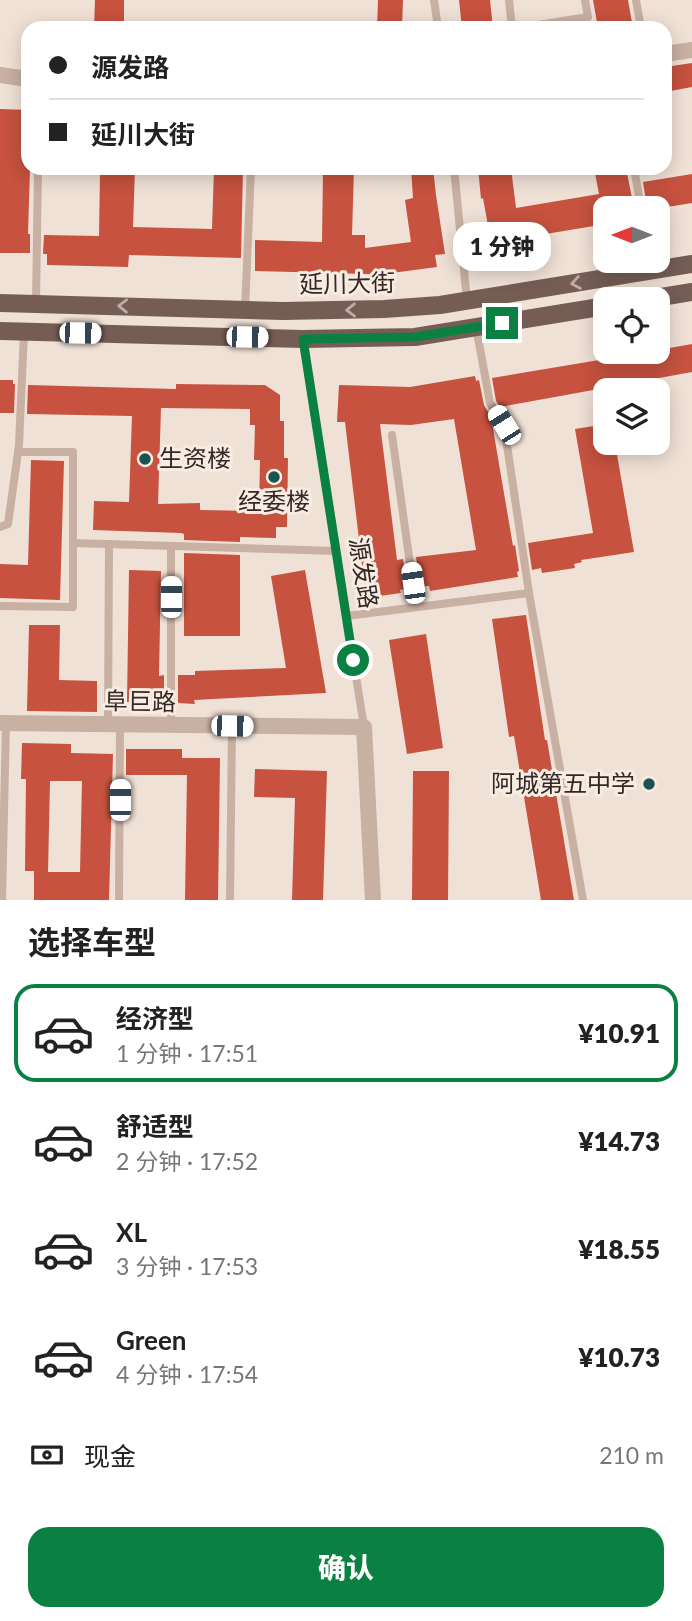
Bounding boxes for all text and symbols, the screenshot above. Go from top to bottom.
text: 源发路 [91,51,169,83]
text: 延川大街 [91,118,195,150]
north arrow [593,196,670,273]
map controls [593,196,670,455]
callout: 1 分钟 [453,222,551,270]
text: 1 分钟 [470,232,534,260]
street label: 延川大街 [299,267,395,298]
one-way arrow [570,275,582,290]
button: locate [593,287,670,364]
one-way arrow [118,299,129,314]
one-way arrow [345,302,356,317]
route end [486,307,518,339]
car [59,322,102,344]
car [226,326,269,348]
button: layers [593,378,670,455]
car [484,402,525,448]
place label: 生资楼 [159,443,231,472]
marker: 生资楼 [137,451,153,467]
marker: 经委楼 [266,469,282,485]
place label: 经委楼 [238,486,310,515]
street label: 源发路 [345,535,384,611]
car [400,561,427,605]
car [161,576,182,618]
route start [337,644,369,676]
street label: 阜巨路 [104,685,176,716]
car [211,715,254,737]
place label: 阿城第五中学 [491,768,635,797]
marker: 阿城第五中学 [641,776,657,792]
car [110,779,131,821]
text: 选择车型 [28,922,156,961]
icon: car [32,1002,95,1065]
text: 经济型 [116,1002,194,1034]
text: ¥10.91 [578,1017,660,1049]
text: 1 分钟 · 17:51 [116,1039,258,1067]
icon: car [32,1110,95,1173]
text: 舒适型 [116,1110,194,1142]
text: ¥14.73 [578,1125,660,1157]
text: 2 分钟 · 17:52 [116,1147,258,1175]
text: XL [116,1216,147,1248]
icon: car [32,1218,95,1281]
text: ¥18.55 [578,1233,660,1265]
text: 3 分钟 · 17:53 [116,1252,258,1280]
text: Green [116,1324,186,1356]
icon: car [32,1326,95,1389]
text: ¥10.73 [578,1341,660,1373]
text: 4 分钟 · 17:54 [116,1360,258,1388]
icon: cash [28,1436,66,1474]
text: 现金 [84,1440,136,1472]
text: 210 m [599,1441,664,1469]
button: 确认 [28,1527,664,1607]

